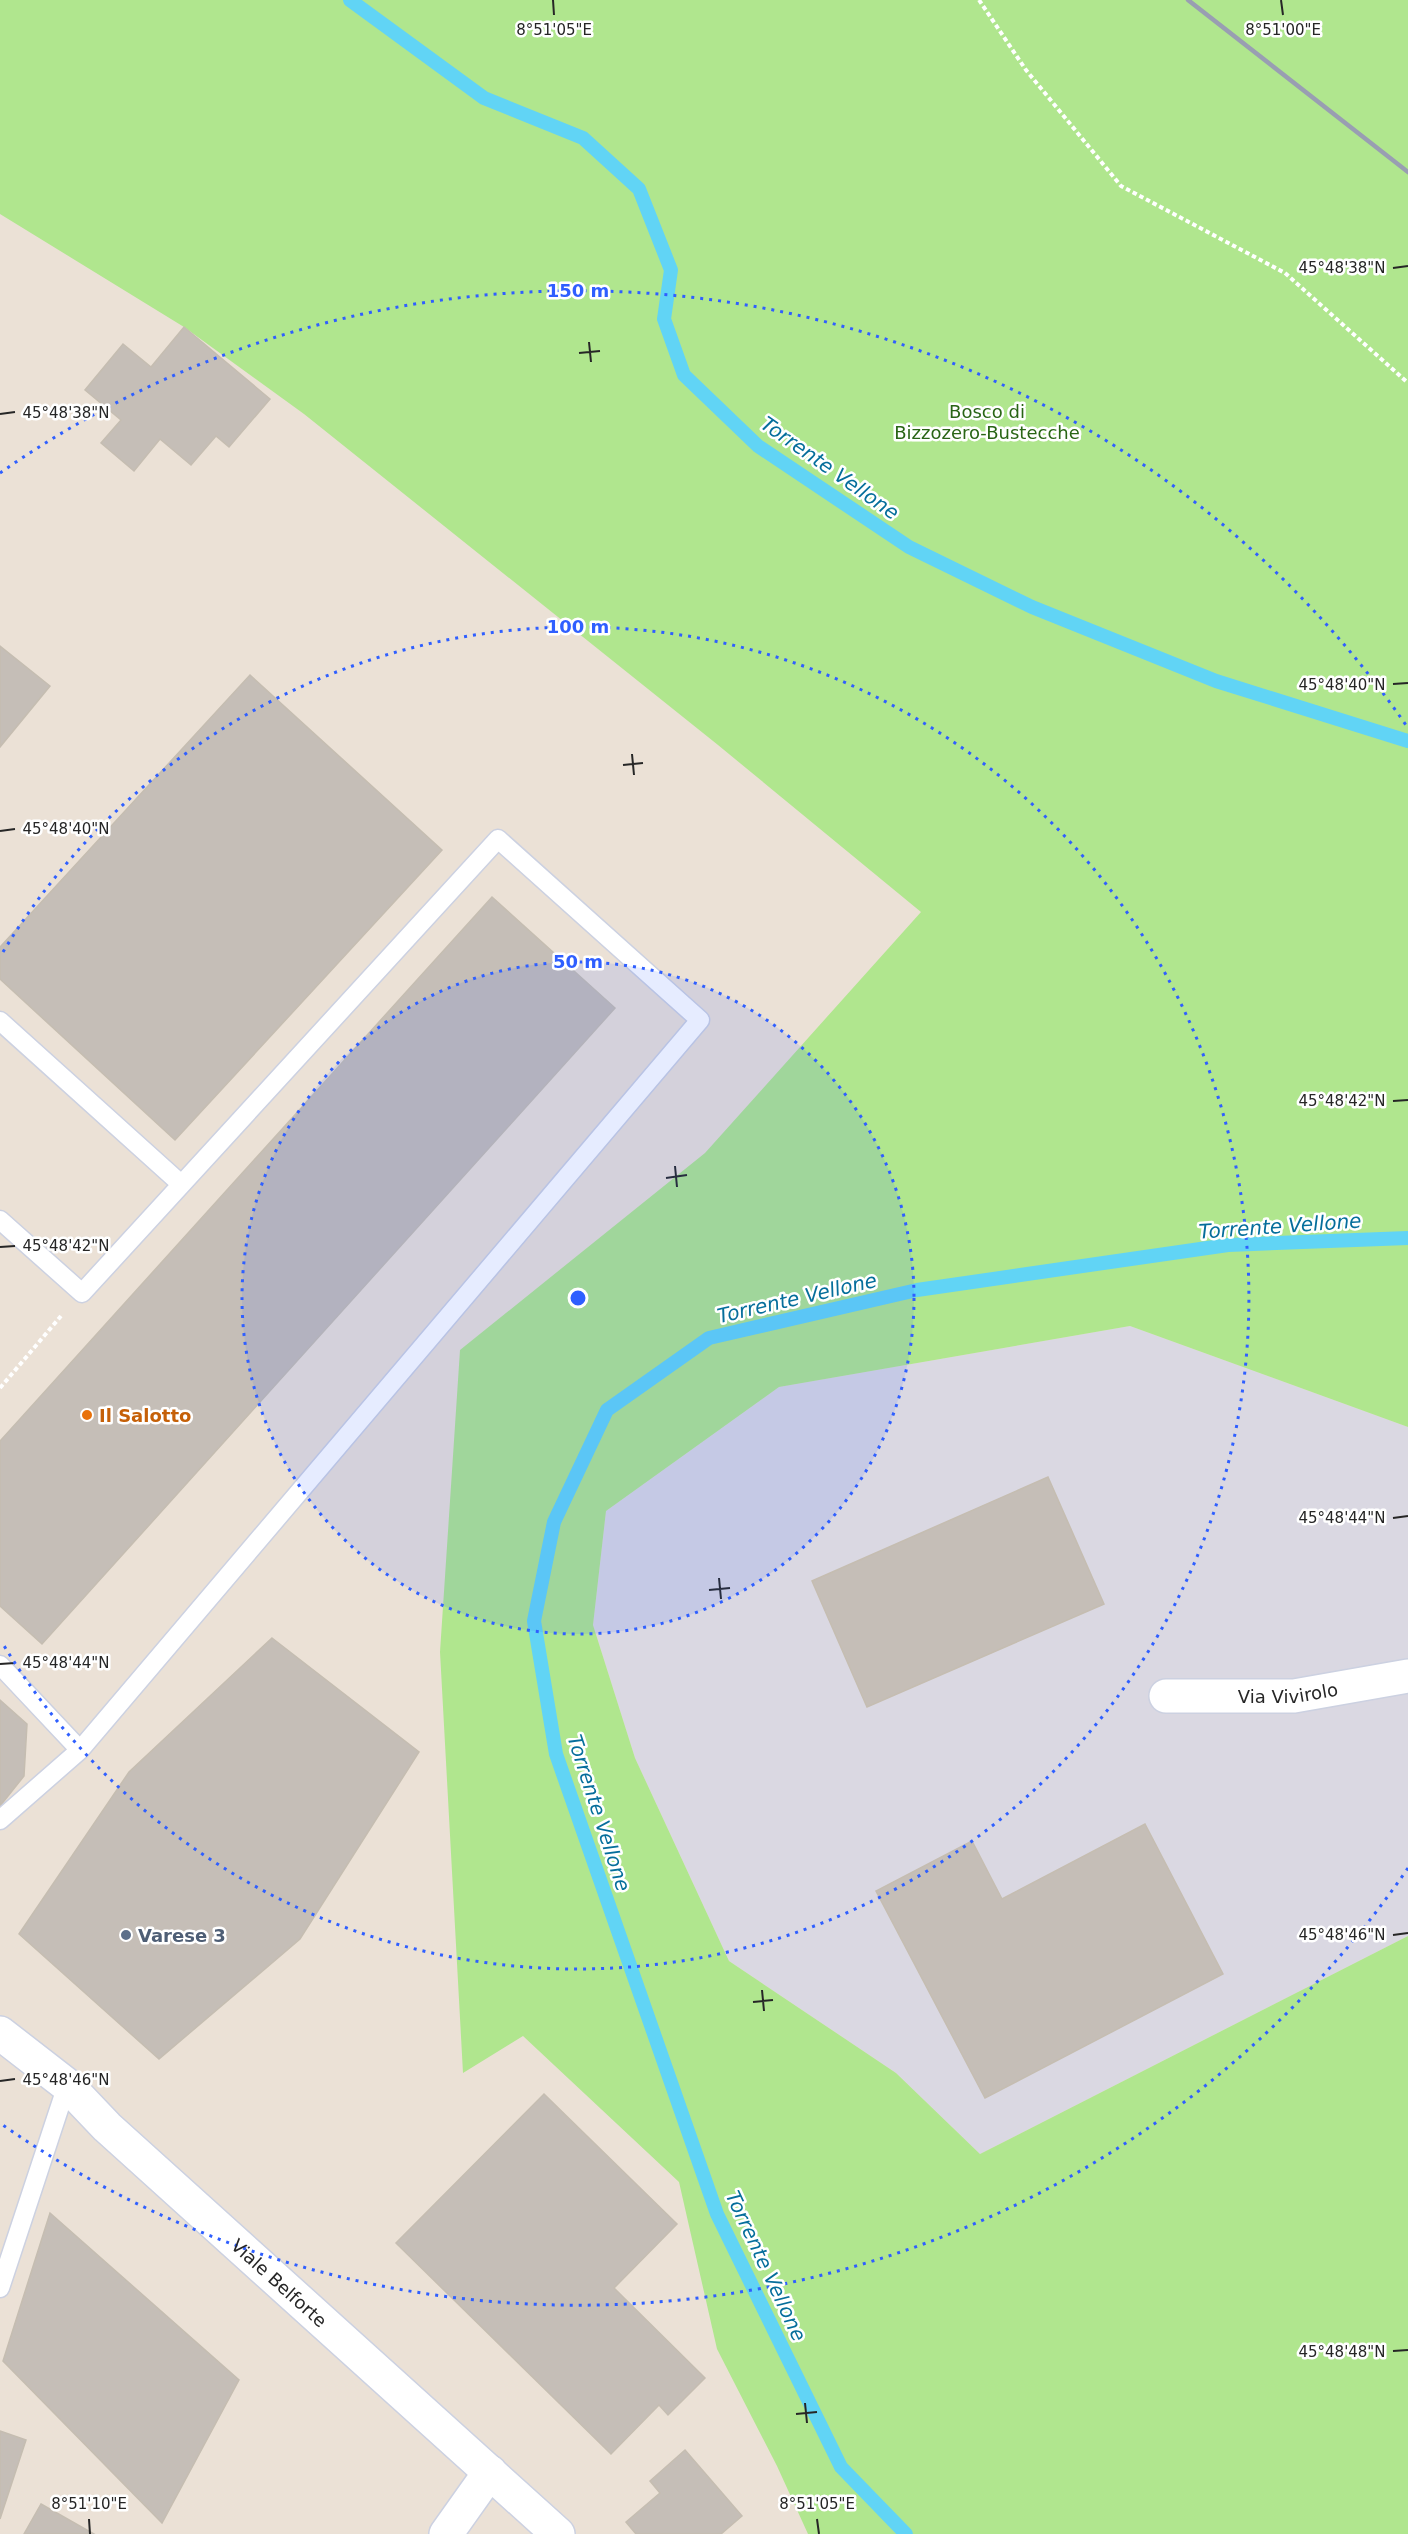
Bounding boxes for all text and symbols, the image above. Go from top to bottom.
text: 8°51'05"E [516,21,592,39]
text: 8°51'00"E [1245,21,1321,39]
text: 45°48'38"N [1298,259,1386,277]
text: 150 m [547,280,609,301]
park label: Bosco di Bizzozero-Bustecche [894,401,1080,443]
text: 45°48'38"N [22,404,110,422]
water label: Torrente Vellone [756,411,904,525]
text: 100 m [547,616,609,637]
text: 45°48'40"N [1298,676,1386,694]
text: 45°48'40"N [22,820,110,838]
text: 50 m [553,951,603,972]
text: 45°48'42"N [1298,1092,1386,1110]
water label: Torrente Vellone [1198,1208,1362,1244]
text: 45°48'42"N [22,1237,110,1255]
water label: Torrente Vellone [715,1268,879,1328]
centre of rings [568,1288,588,1308]
place label: Il Salotto [99,1405,191,1426]
marker: Il Salotto [80,1408,94,1422]
text: 45°48'44"N [1298,1509,1386,1527]
text: 45°48'44"N [22,1654,110,1672]
street label: Via Vivirolo [1238,1678,1339,1707]
water label: Torrente Vellone [562,1732,636,1894]
place label: Varese 3 [138,1925,226,1946]
text: 45°48'46"N [1298,1926,1386,1944]
marker: Varese 3 [119,1928,133,1942]
text: 45°48'46"N [22,2071,110,2089]
water label: Torrente Vellone [721,2187,811,2345]
street label: Viale Belforte [227,2234,331,2331]
text: 45°48'48"N [1298,2343,1386,2361]
text: 8°51'10"E [51,2495,127,2513]
text: 8°51'05"E [779,2495,855,2513]

